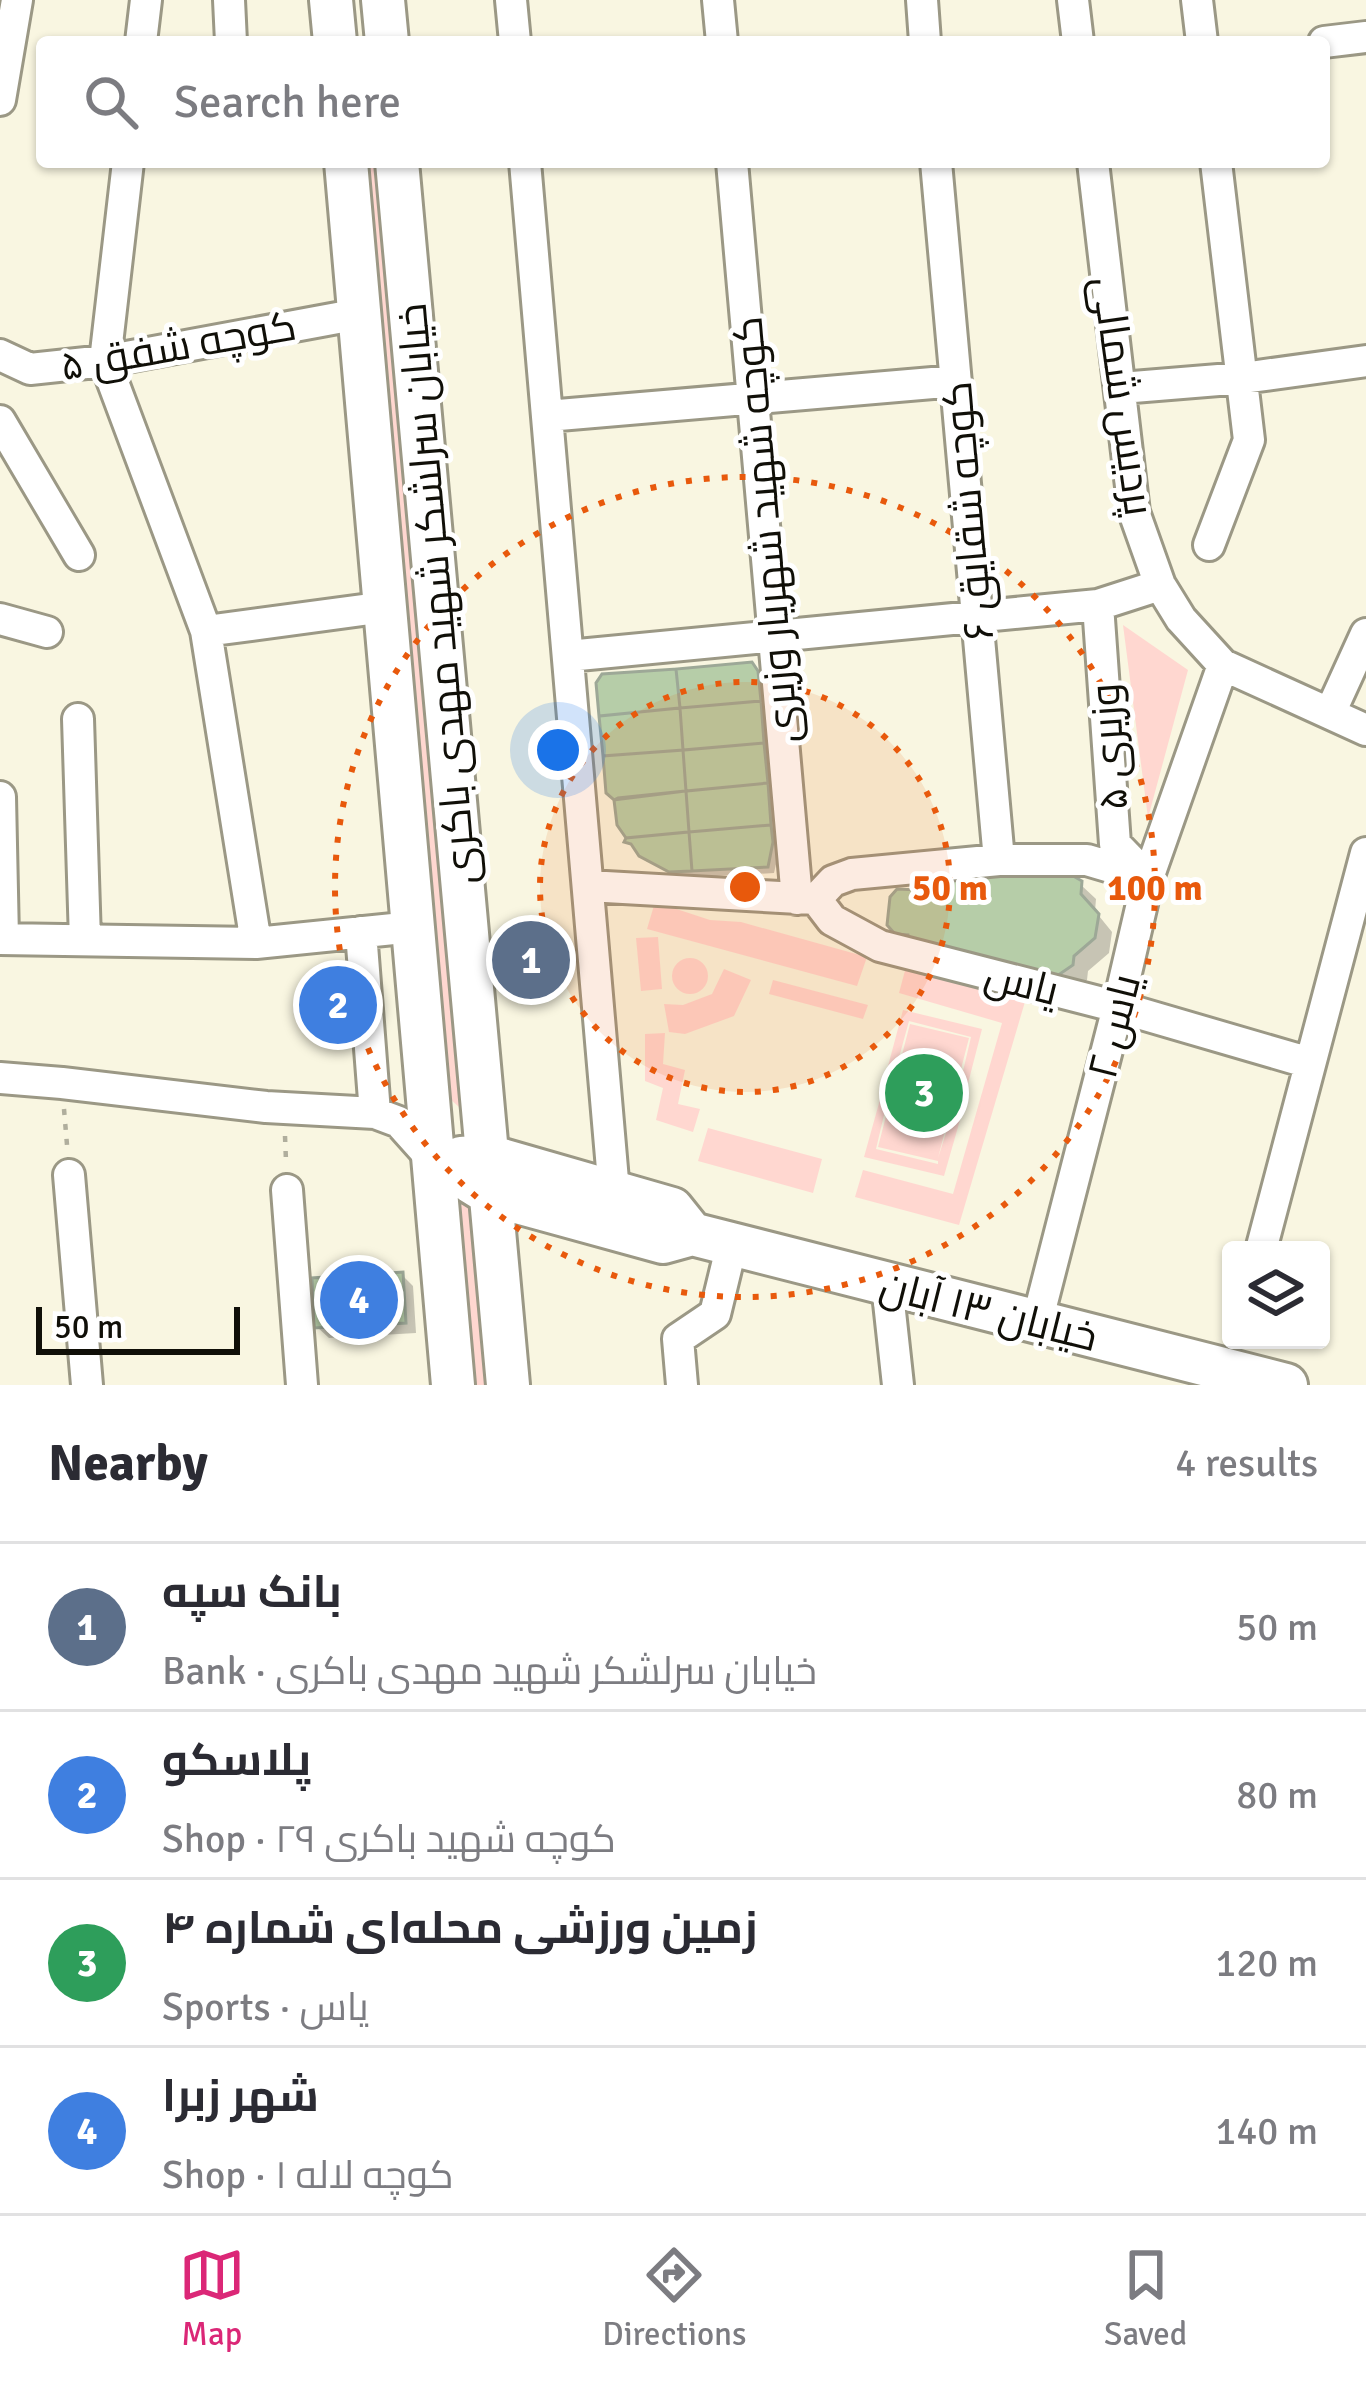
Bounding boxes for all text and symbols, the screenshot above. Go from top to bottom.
search box [36,36,1330,168]
icon: search [78,69,144,135]
text: Search here [174,75,401,130]
street label: پردیس شمالی [1079,273,1165,519]
street label: کوچه شفق ۵ [56,301,300,393]
street label: خیابان سرلشکر شهید مهدی باکری [387,301,488,887]
street label: کوچه شهید شهریار وزیری [722,314,812,745]
street label: کوچه شقایق ۶ [932,379,1006,642]
street label: وزیری ۵ [1080,681,1139,812]
your location [528,720,588,780]
centre of rings [724,866,766,908]
text: 50 m [912,866,988,911]
text: 100 m [1107,866,1203,911]
pin: 1 [492,915,570,1005]
street label: یاس [979,950,1064,1017]
pin: 2 [299,960,377,1050]
street label: یاس ۲ [1077,969,1152,1084]
pin: 3 [885,1048,963,1138]
map controls [1222,1241,1330,1349]
button: layers [1222,1241,1330,1349]
pin: 4 [320,1255,398,1345]
street label: خیابان ۱۳ آبان [875,1260,1103,1363]
scale bar [36,1301,240,1354]
text: 50 m [54,1307,123,1348]
text: Nearby [48,1432,208,1495]
text: 4 results [1175,1439,1318,1487]
text: بانک سپه [162,1565,342,1620]
text: 1 [76,1603,98,1651]
text: 50 m [1236,1603,1318,1651]
text: Bank · خیابان سرلشکر شهید مهدی باکری [162,1647,817,1695]
text: پلاسکو [162,1733,311,1788]
text: 2 [76,1771,98,1819]
text: 80 m [1236,1771,1318,1819]
text: Shop · کوچه شهید باکری ۲۹ [162,1815,616,1863]
text: زمین ورزشی محله‌ای شماره ۴ [162,1901,758,1956]
text: 3 [76,1939,98,1987]
text: 120 m [1215,1939,1318,1987]
text: Sports · یاس [162,1983,369,2031]
text: شهر زبرا [162,2069,319,2124]
text: 4 [76,2107,98,2155]
text: 140 m [1215,2107,1318,2155]
text: Shop · کوچه لاله ۱ [162,2151,454,2199]
tab: Map [179,2242,245,2355]
tab: Directions [602,2242,747,2355]
tab: Saved [1104,2242,1187,2355]

